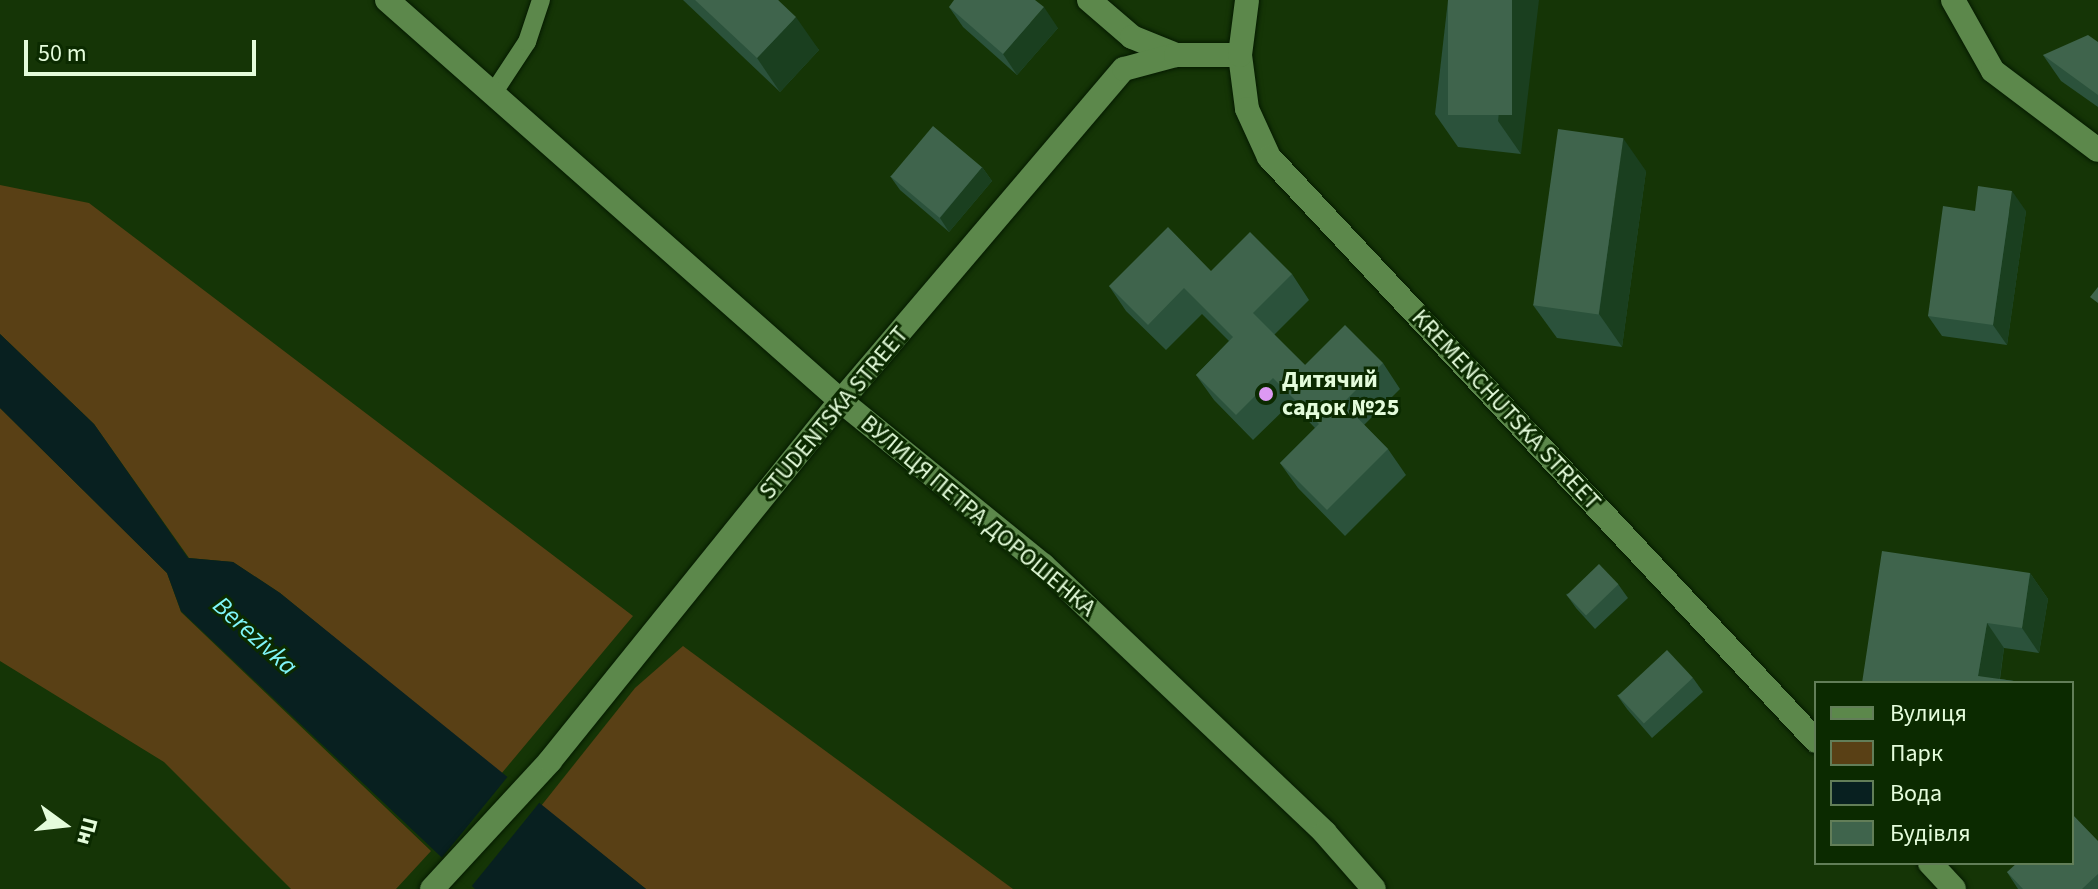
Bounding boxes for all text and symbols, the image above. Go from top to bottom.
scale bar [28,24,260,74]
text: 50 m [38,36,87,71]
street label: KREMENCHUTSKA STREET [1405,304,1607,516]
street label: STUDENTSKA STREET [753,321,915,505]
place label: Дитячий садок №25 [1282,366,1399,422]
marker: Дитячий садок №25 [1257,385,1275,403]
street label: ВУЛИЦЯ ПЕТРА ДОРОШЕНКА [855,409,1101,623]
water label: Berezivka [206,590,304,682]
legend [1814,681,2074,865]
text: Вулиця [1890,696,1967,731]
text: Парк [1890,736,1943,771]
text: Вода [1890,776,1942,811]
north arrow [24,785,104,865]
text: Пн [68,814,106,849]
text: Будівля [1890,816,1971,851]

